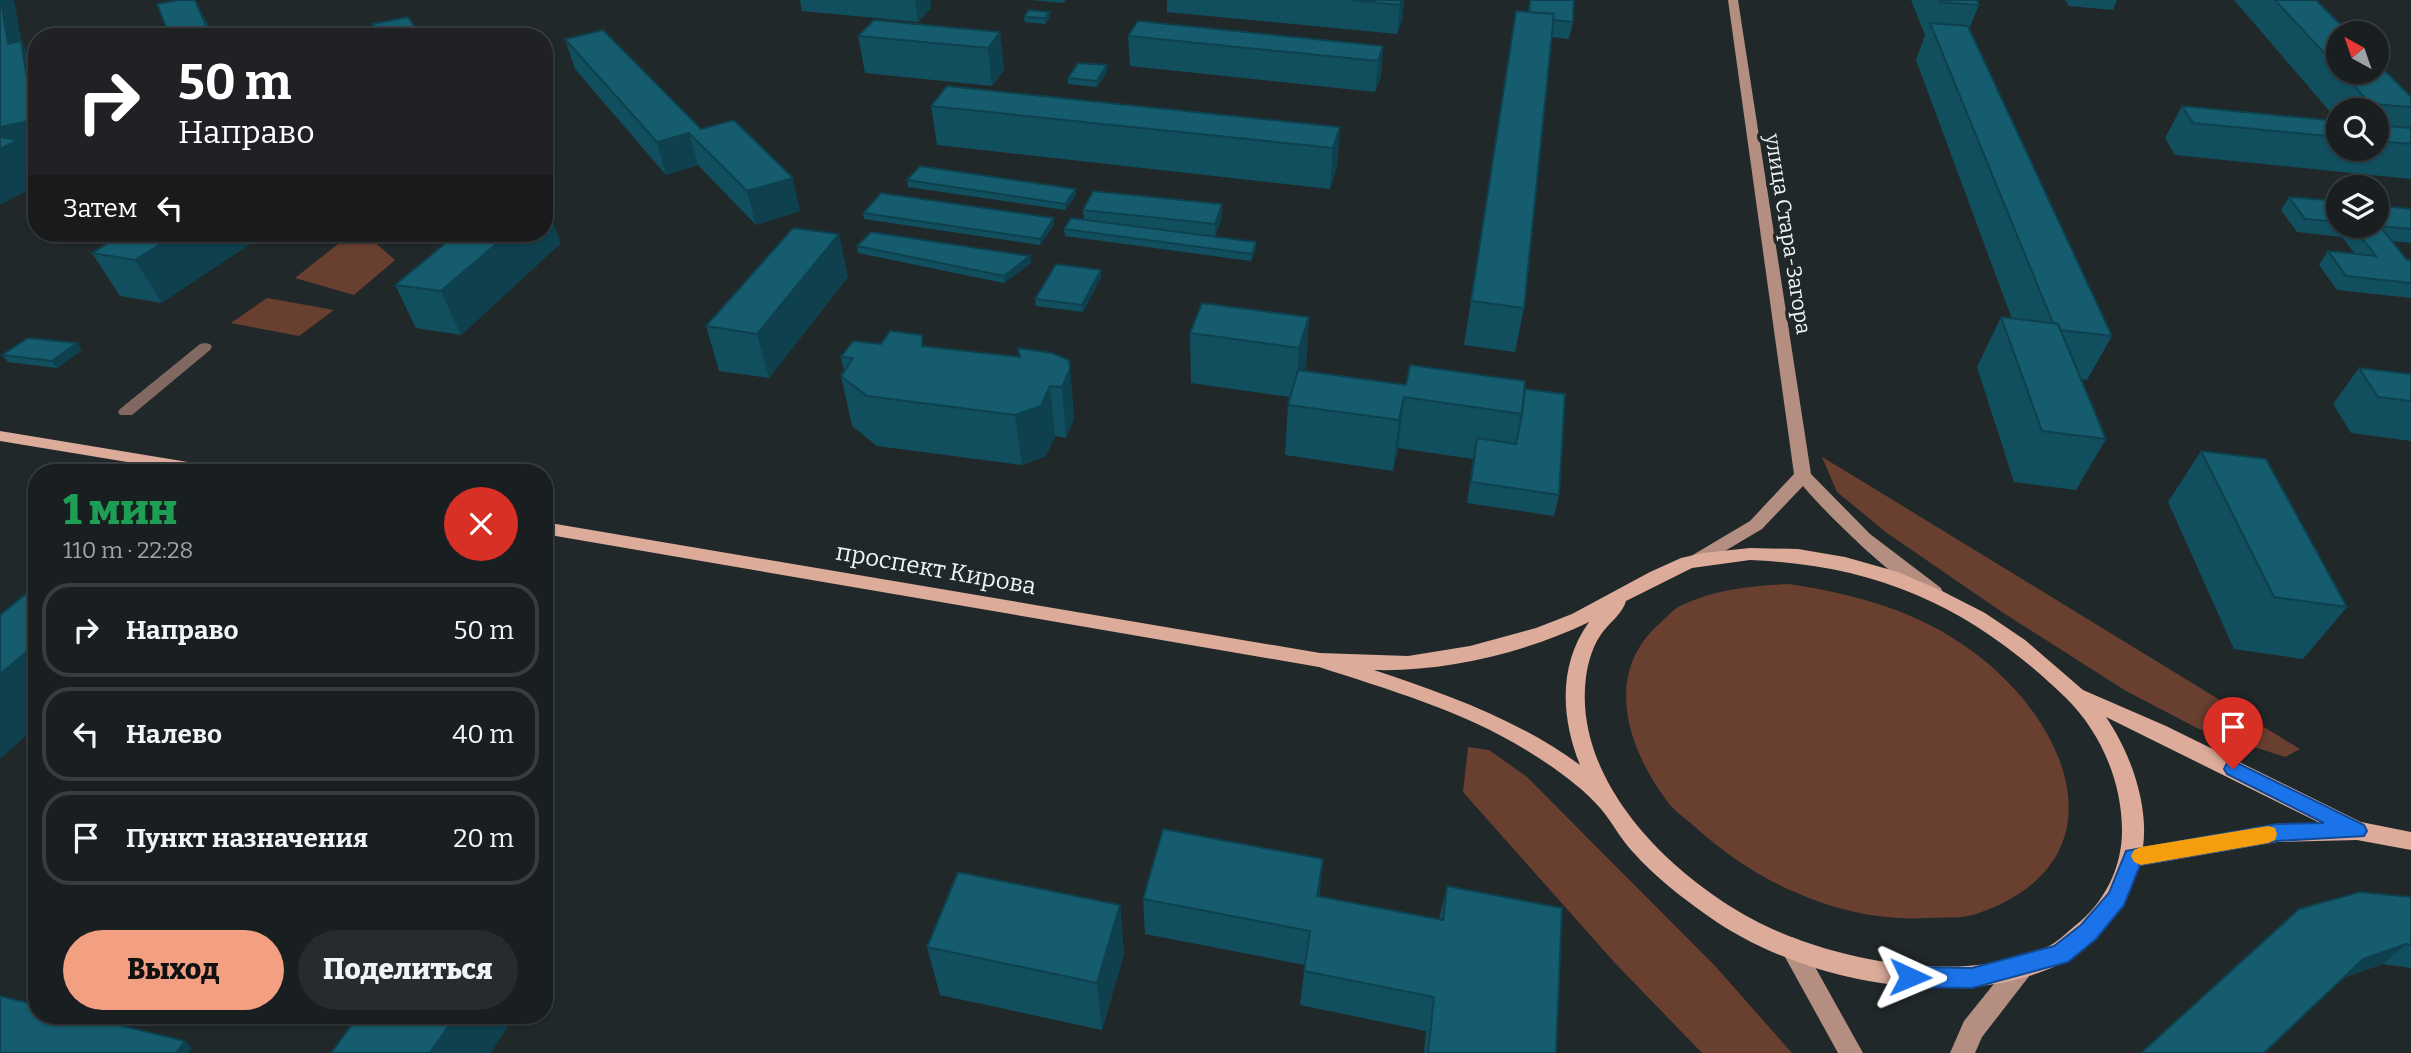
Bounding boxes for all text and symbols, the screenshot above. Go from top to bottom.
north arrow [2326,21,2389,84]
map controls [2326,21,2389,238]
text: 50 m [178,53,291,112]
icon: right [63,56,154,147]
button: search [2326,98,2389,161]
text: Направо [178,113,315,151]
street label: улица Стара-Загора [1759,131,1817,337]
button: layers [2326,175,2389,238]
icon: left [151,189,189,227]
text: Затем [63,193,137,224]
text: 1 мин [63,485,177,535]
button: close [444,487,518,561]
text: 110 m · 22:28 [63,536,193,564]
street label: проспект Кирова [834,538,1038,600]
icon: right [67,611,105,649]
text: Направо [126,615,239,646]
text: 50 m [453,615,514,646]
pin [2203,697,2263,769]
icon: arrive [2214,708,2252,746]
icon: left [67,715,105,753]
text: Налево [126,719,222,750]
text: 40 m [452,719,514,750]
icon: arrive [67,819,105,857]
text: Пункт назначения [126,823,368,854]
text: 20 m [453,823,514,854]
button: Выход [63,930,284,1010]
button: Поделиться [298,930,518,1010]
position arrow [1873,940,1947,1014]

